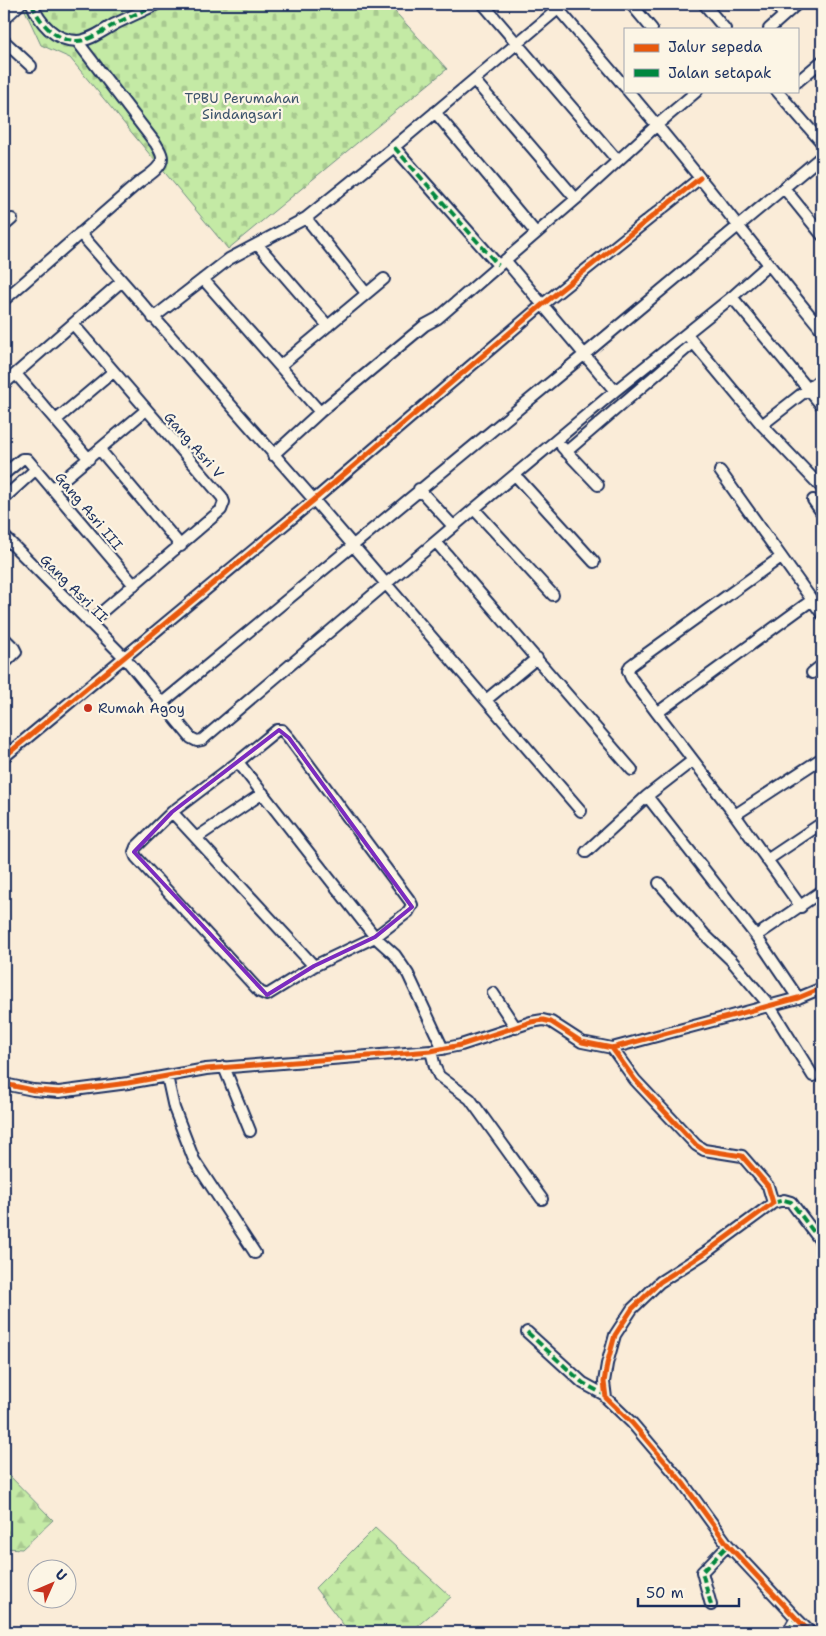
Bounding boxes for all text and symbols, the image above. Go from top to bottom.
legend [624,28,798,92]
text: Jalur sepeda [668,37,763,57]
text: Jalan setapak [668,63,772,83]
park label: TPBU Perumahan Sindangsari [185,89,300,123]
street label: Gang Asri V [160,408,228,482]
street label: Gang Asri III [51,468,127,554]
street label: Gang Asri II [36,550,112,626]
place label: Rumah Agoy [98,699,185,717]
marker: Rumah Agoy [82,702,94,714]
north arrow [28,1558,78,1608]
text: U [51,1565,71,1585]
scale bar [638,1576,740,1608]
text: 50 m [646,1583,684,1603]

